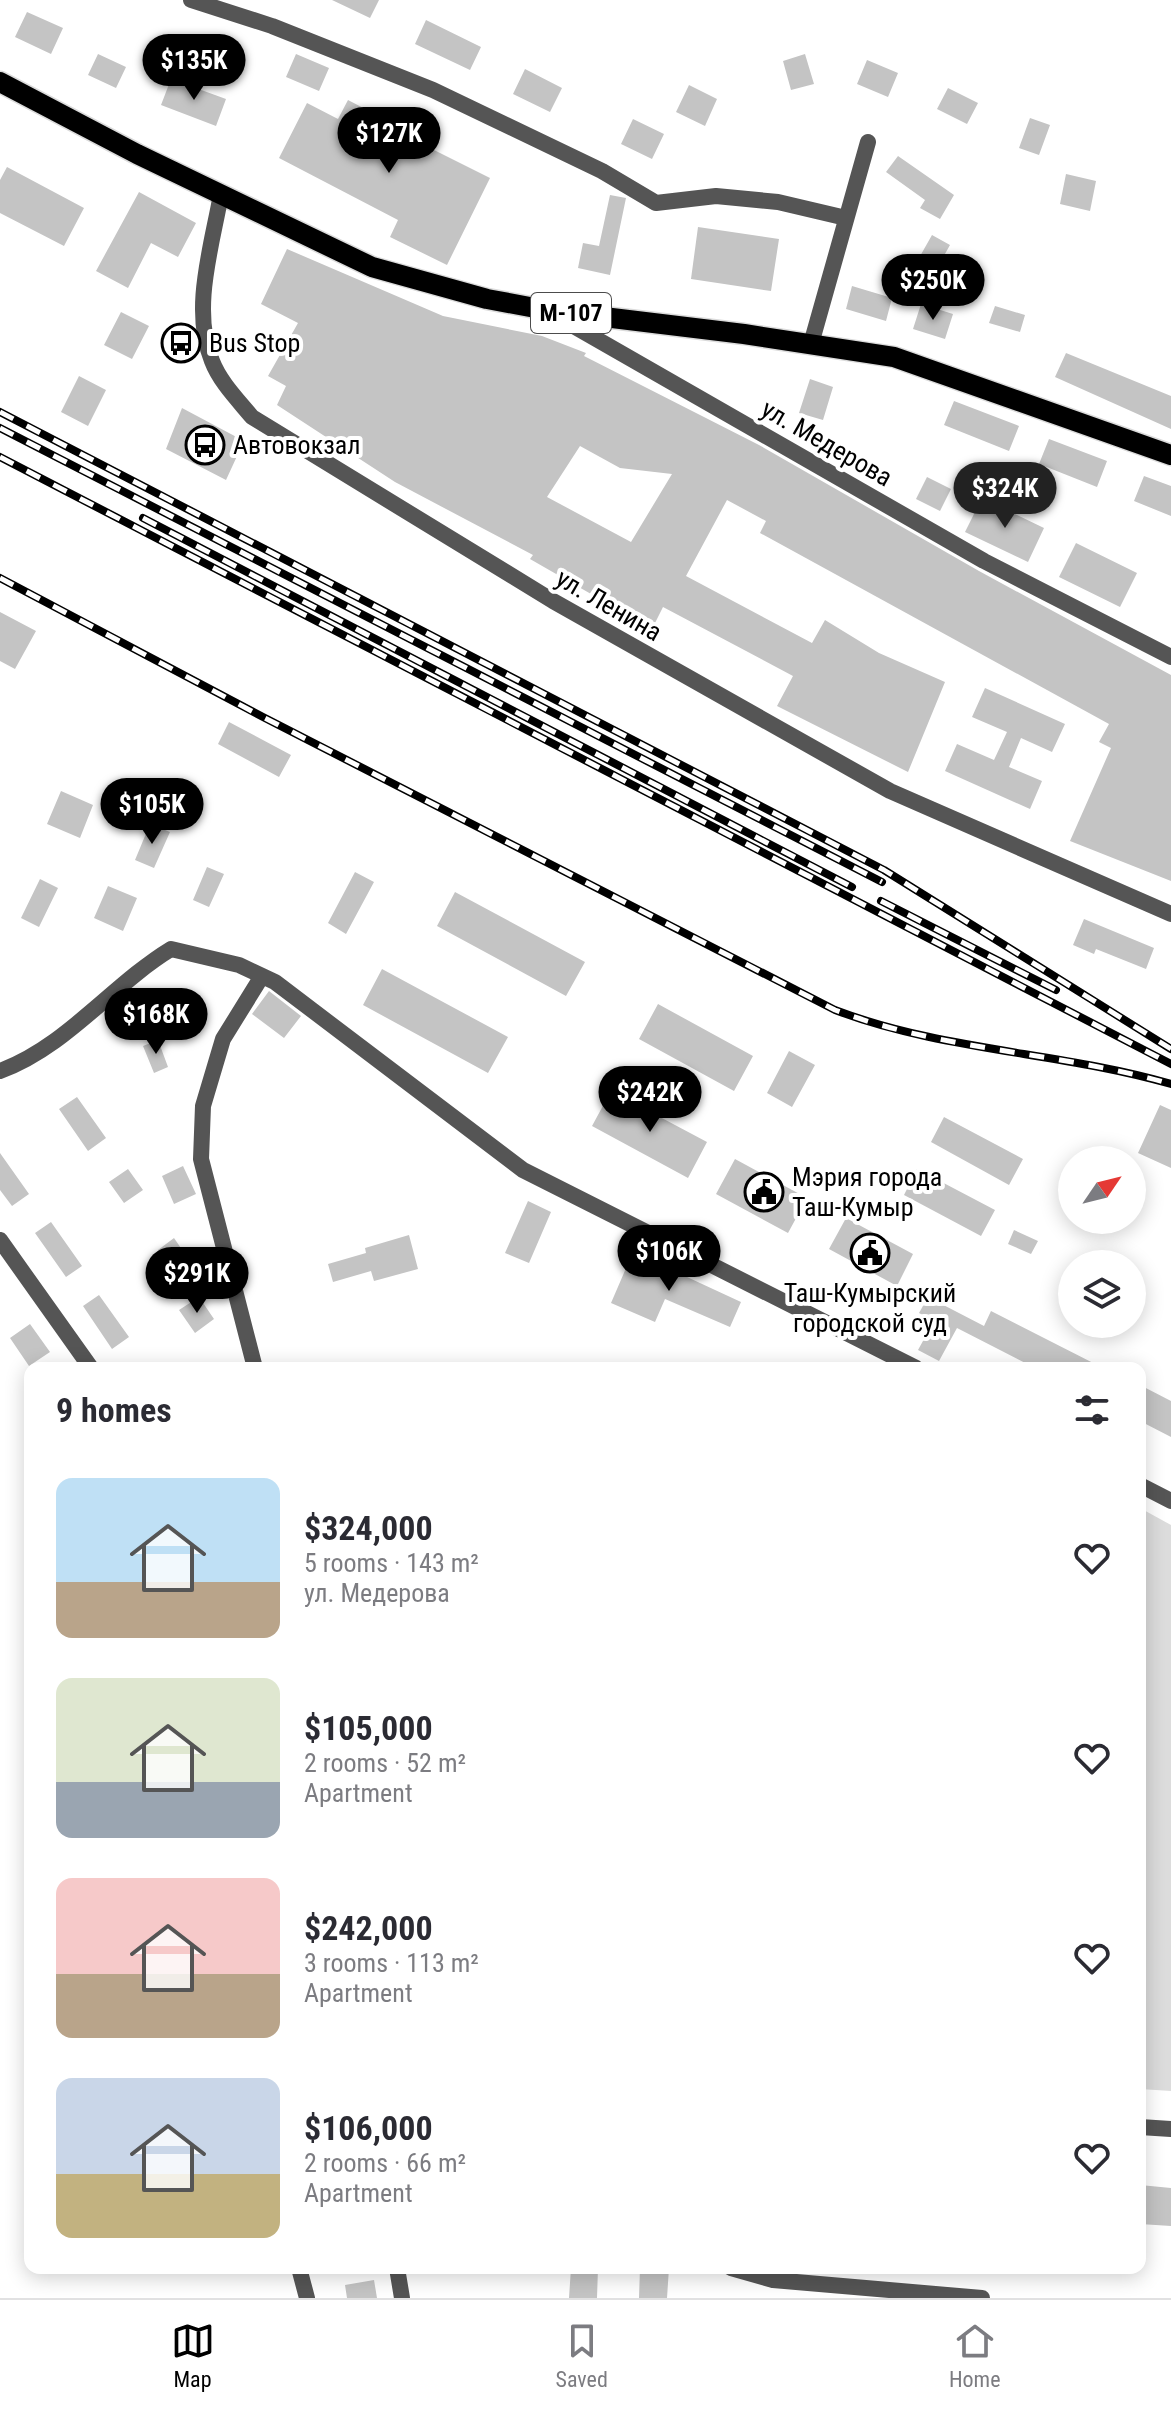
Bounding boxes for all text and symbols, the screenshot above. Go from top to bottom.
pin: $135K [138,34,250,102]
text: $135K [161,45,227,75]
pin: $127K [333,107,445,175]
text: $127K [356,118,422,148]
pin: $250K [877,254,989,322]
text: $250K [900,265,966,295]
road number: М-107 [531,293,611,333]
bus stop icon: Bus Stop [160,322,202,364]
place label: Bus Stop [209,328,300,358]
street label: ул. Медерова [756,394,898,492]
bus stop icon: Автовокзал [184,424,226,466]
place label: Автовокзал [233,430,360,460]
pin: $324K [949,462,1061,530]
text: $324K [972,473,1038,503]
street label: ул. Ленина [551,563,667,647]
pin: $105K [96,778,208,846]
text: $105K [119,789,185,819]
pin: $168K [100,988,212,1056]
text: $168K [123,999,189,1029]
pin: $242K [594,1066,706,1134]
text: $242K [617,1077,683,1107]
north arrow [1058,1146,1146,1234]
map controls [1058,1146,1146,1338]
place label: Мэрия города Таш-Кумыр [792,1162,942,1222]
public building icon: Мэрия города Таш-Кумыр [743,1171,785,1213]
pin: $106K [613,1225,725,1293]
public building icon: Таш-Кумырский городской суд [849,1232,891,1274]
text: $106K [636,1236,702,1266]
pin: $291K [141,1247,253,1315]
button: layers [1058,1250,1146,1338]
text: $291K [164,1258,230,1288]
place label: Таш-Кумырский городской суд [784,1278,956,1338]
icon: filters [1070,1388,1114,1432]
text: 9 homes [56,1390,172,1430]
text: $324,000 [304,1508,433,1548]
icon: home [120,1510,216,1606]
icon: heart [1070,1536,1114,1580]
text: 5 rooms · 143 m² [304,1548,479,1578]
text: ул. Медерова [304,1578,450,1608]
text: $105,000 [304,1708,433,1748]
icon: home [120,1710,216,1806]
icon: heart [1070,1736,1114,1780]
text: 2 rooms · 52 m² [304,1748,466,1778]
text: Apartment [304,1778,413,1808]
text: $242,000 [304,1908,433,1948]
icon: home [120,1910,216,2006]
icon: heart [1070,1936,1114,1980]
text: 3 rooms · 113 m² [304,1948,479,1978]
text: Apartment [304,1978,413,2008]
text: $106,000 [304,2108,433,2148]
icon: home [120,2110,216,2206]
icon: heart [1070,2136,1114,2180]
text: 2 rooms · 66 m² [304,2148,466,2178]
text: Apartment [304,2178,413,2208]
tab: Map [171,2319,215,2392]
tab: Saved [556,2319,608,2392]
tab: Home [949,2319,1000,2392]

